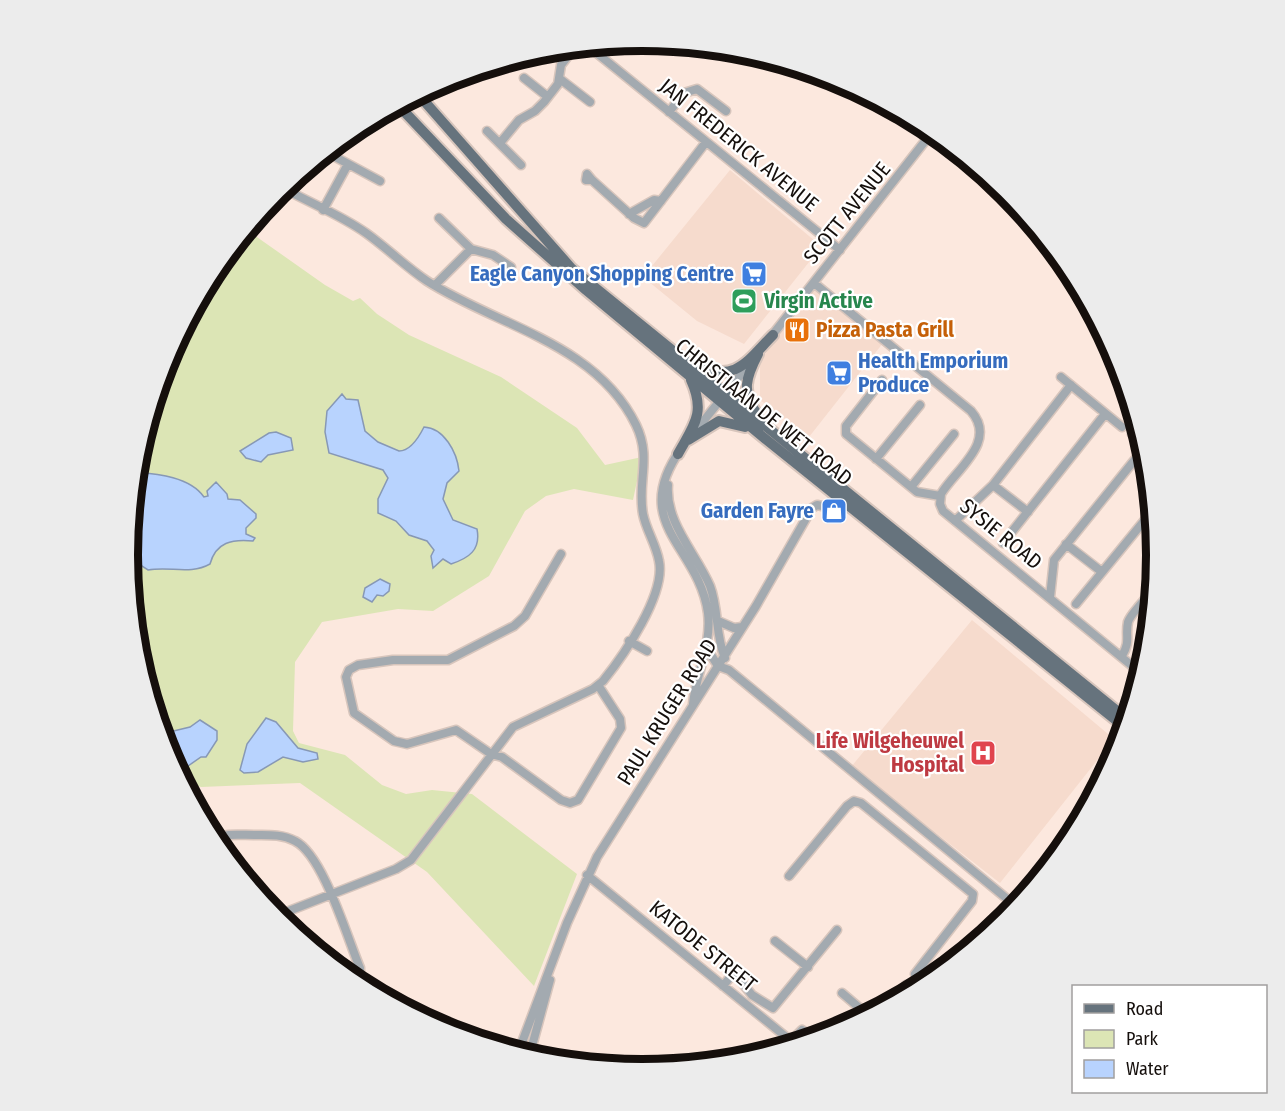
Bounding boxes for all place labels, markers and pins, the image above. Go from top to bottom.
supermarket icon: Eagle Canyon Shopping Centre [739,259,769,289]
place label: Eagle Canyon Shopping Centre [470,261,734,287]
sports icon: Virgin Active [729,286,759,316]
place label: Virgin Active [763,288,873,314]
restaurant icon: Pizza Pasta Grill [782,315,812,345]
place label: Pizza Pasta Grill [816,317,954,343]
place label: Health Emporium Produce [858,348,1008,398]
supermarket icon: Health Emporium Produce [824,358,854,388]
shop icon: Garden Fayre [819,496,849,526]
place label: Garden Fayre [701,498,814,524]
place label: Life Wilgeheuwel Hospital [816,728,964,778]
hospital icon: Life Wilgeheuwel Hospital [968,738,998,768]

